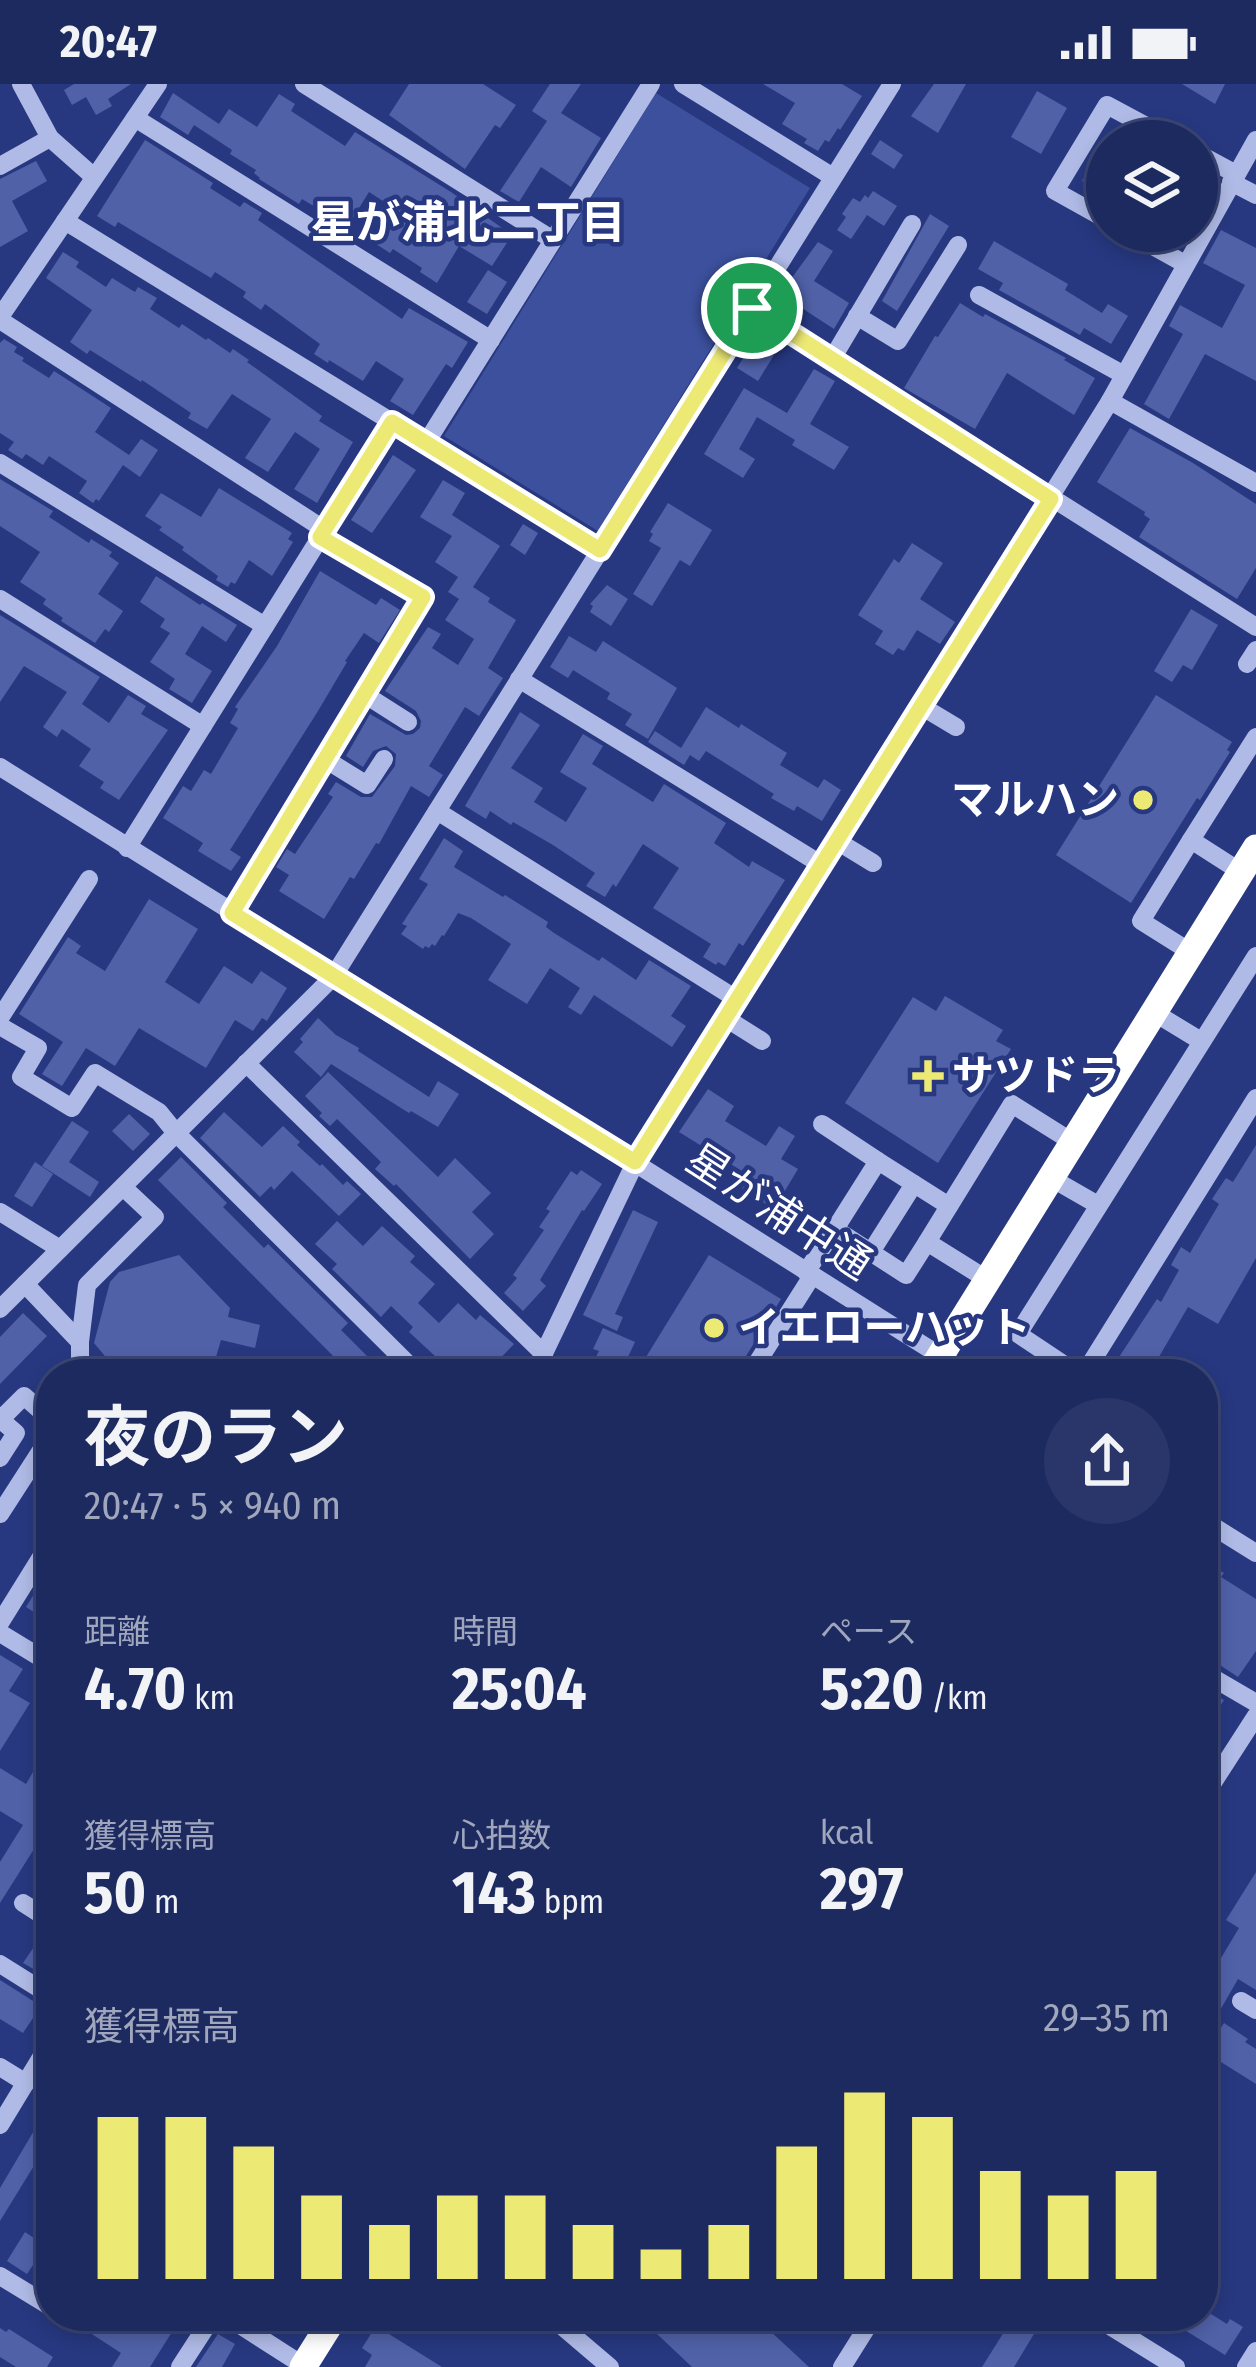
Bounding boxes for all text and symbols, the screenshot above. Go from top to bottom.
text: 20:47 [60,15,157,69]
map controls [1086,120,1218,252]
button: layers [1086,120,1218,252]
district label: 星が浦北二丁目 [310,196,626,250]
pin [701,257,803,359]
icon: arrive [719,275,785,341]
place label: マルハン [951,775,1119,825]
marker: マルハン [1130,787,1156,813]
place label: サツドラ [952,1051,1120,1101]
marker: サツドラ [915,1063,941,1089]
street label: 星が浦中通 [677,1134,881,1290]
place label: イエローハット [738,1303,1031,1353]
marker: イエローハット [701,1315,727,1341]
text: 夜のラン [84,1398,348,1477]
button: share [1044,1398,1170,1524]
text: 20:47 · 5 × 940 m [84,1483,341,1529]
text: 距離 [84,1612,150,1652]
text: 時間 [452,1612,518,1652]
text: ペース [820,1612,917,1652]
text: 4.70 [84,1653,186,1725]
text: 25:04 [452,1653,587,1725]
text: 5:20 [820,1653,924,1725]
text: km [186,1678,235,1718]
text: /km [924,1678,988,1718]
text: kcal [820,1813,873,1853]
text: 獲得標高 [84,1816,216,1856]
text: 心拍数 [452,1816,551,1856]
text: 297 [820,1853,903,1925]
text: 50 [84,1857,146,1929]
text: 143 [452,1857,536,1929]
text: m [146,1882,179,1922]
text: bpm [536,1882,604,1922]
text: 29–35 m [1043,1995,1170,2041]
text: 獲得標高 [84,2004,240,2050]

